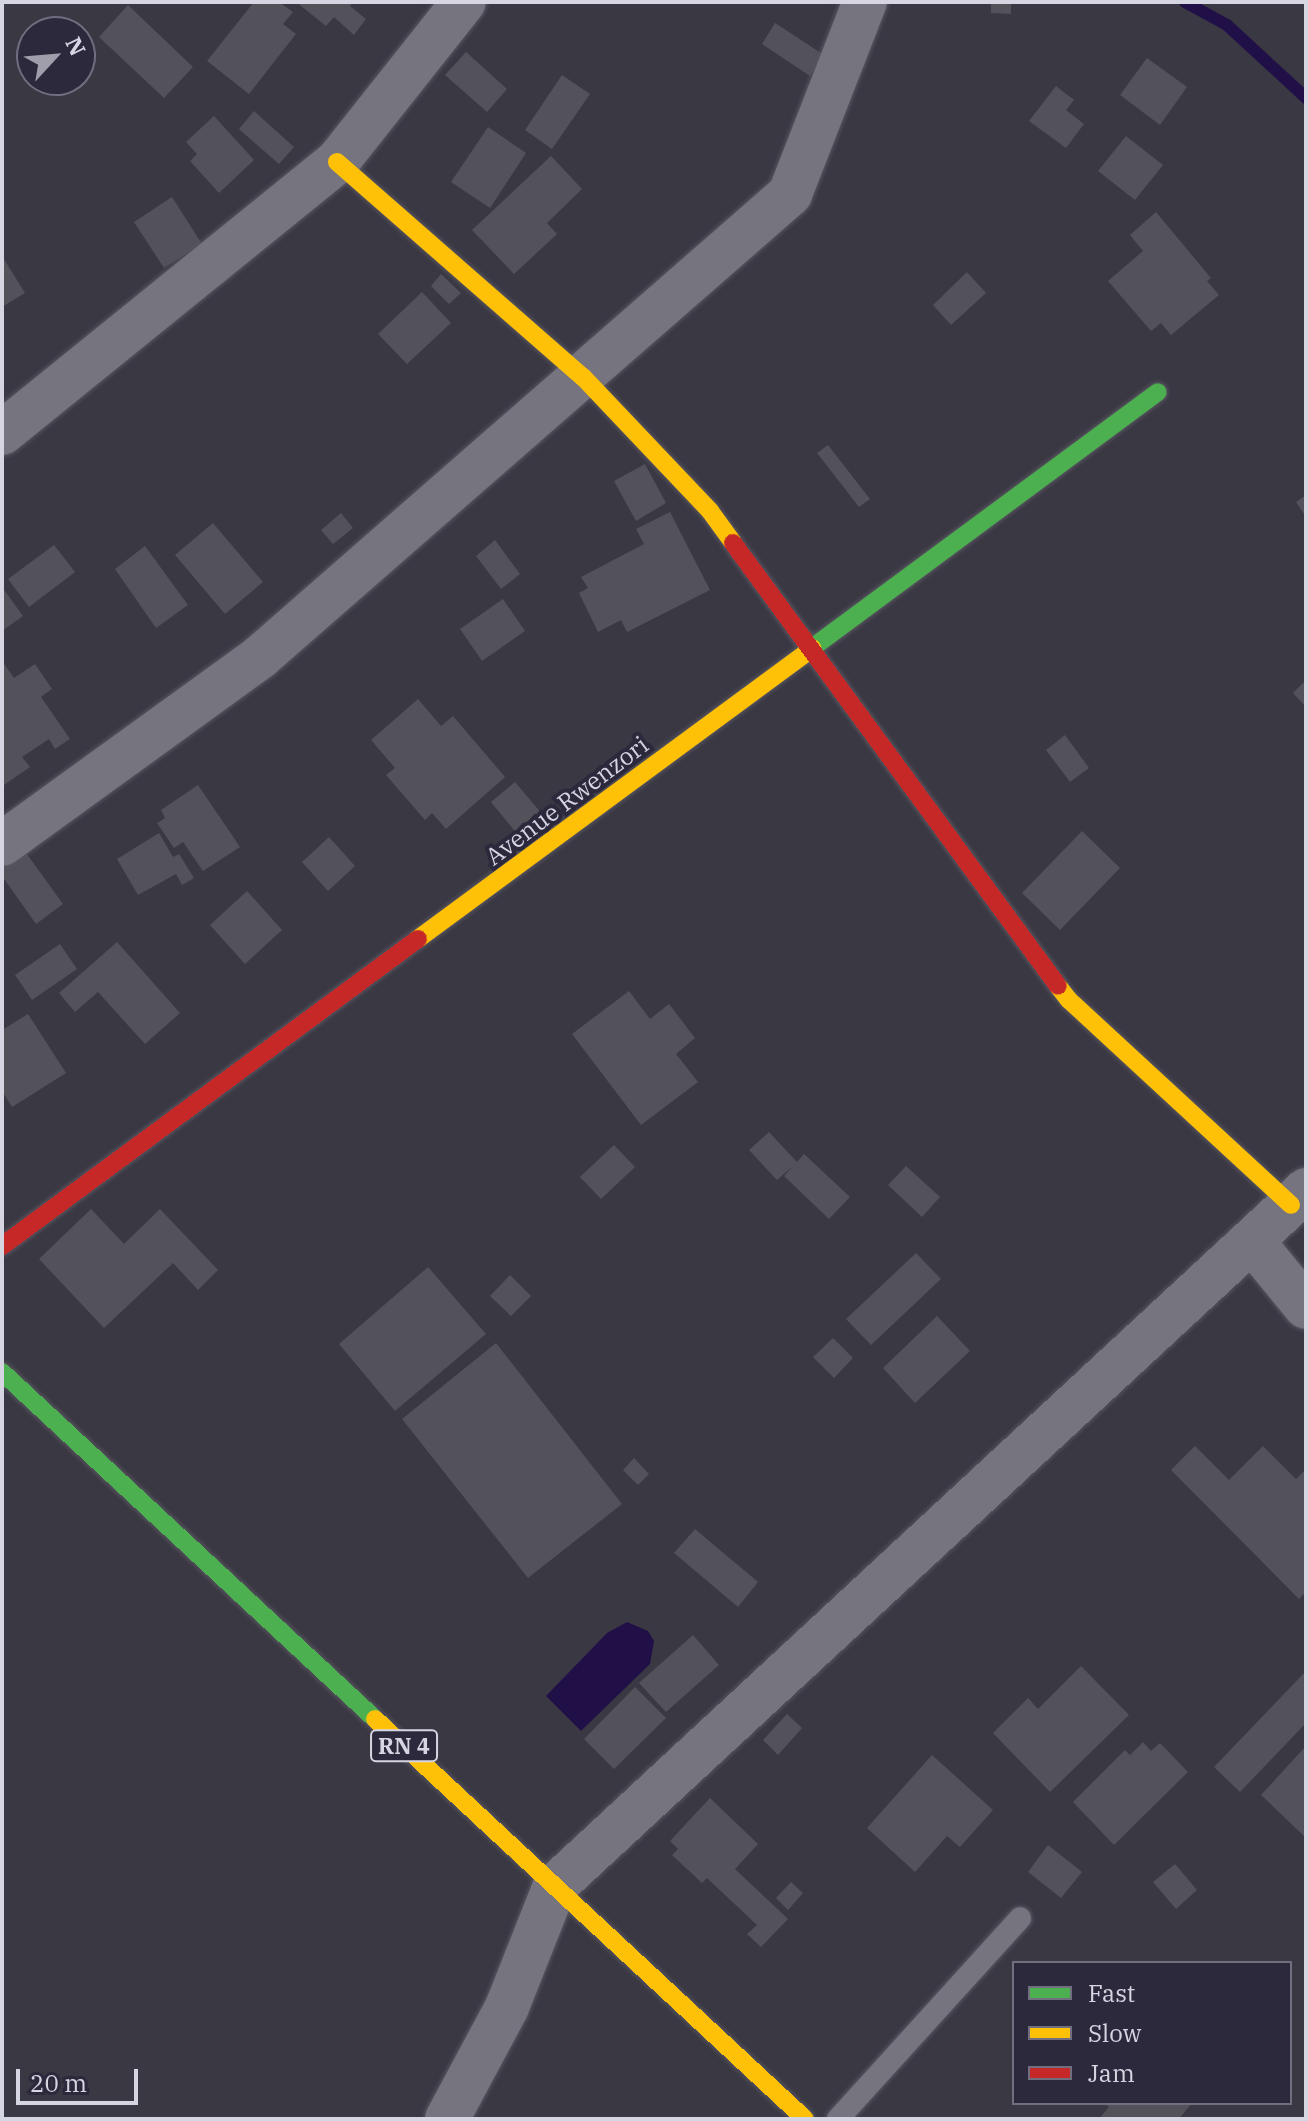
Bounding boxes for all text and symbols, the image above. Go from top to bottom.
north arrow [16,16,96,96]
text: N [59,32,93,60]
street label: Avenue Rwenzori [480,730,654,872]
road number: RN 4 [370,1728,438,1764]
legend [1012,1961,1292,2105]
text: Fast [1088,1977,1135,2009]
text: Slow [1088,2017,1141,2049]
scale bar [20,2053,142,2103]
text: Jam [1088,2057,1135,2089]
text: 20 m [30,2067,87,2099]

